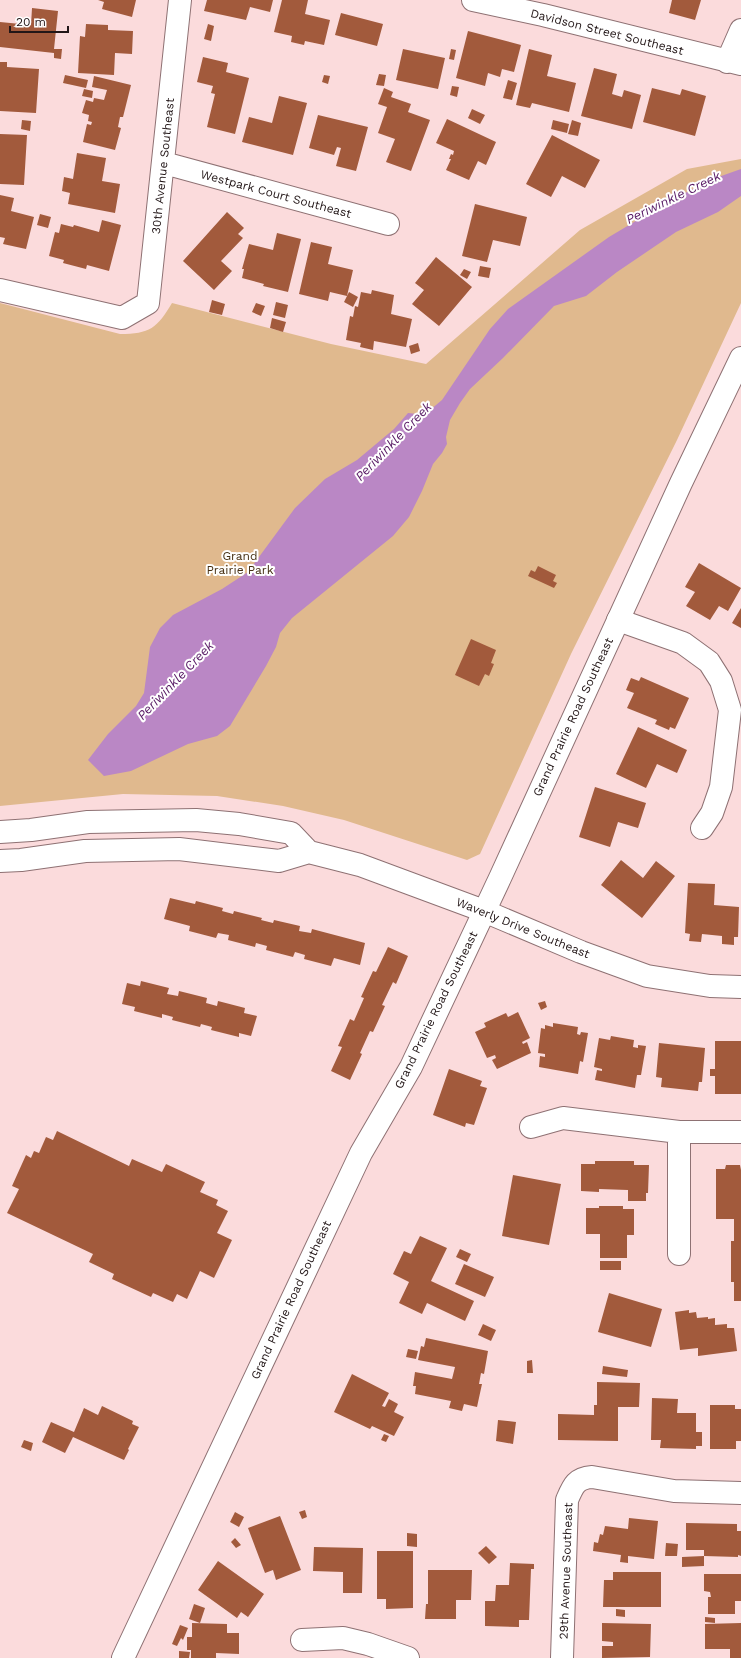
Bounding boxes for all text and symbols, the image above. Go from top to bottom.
street label: Davidson Street Southeast [529,6,685,58]
scale bar [10,8,68,34]
text: 20 m [16,15,46,29]
street label: 30th Avenue Southeast [149,97,177,235]
street label: Westpark Court Southeast [199,167,353,221]
water label: Periwinkle Creek [623,168,724,227]
water label: Periwinkle Creek [352,398,435,484]
park label: Grand Prairie Park [207,549,274,577]
street label: Grand Prairie Road Southeast [530,635,616,799]
water label: Periwinkle Creek [134,637,217,723]
street label: Waverly Drive Southeast [454,895,592,961]
street label: Grand Prairie Road Southeast [392,929,480,1091]
street label: Grand Prairie Road Southeast [248,1218,334,1382]
street label: 29th Avenue Southeast [557,1502,575,1640]

